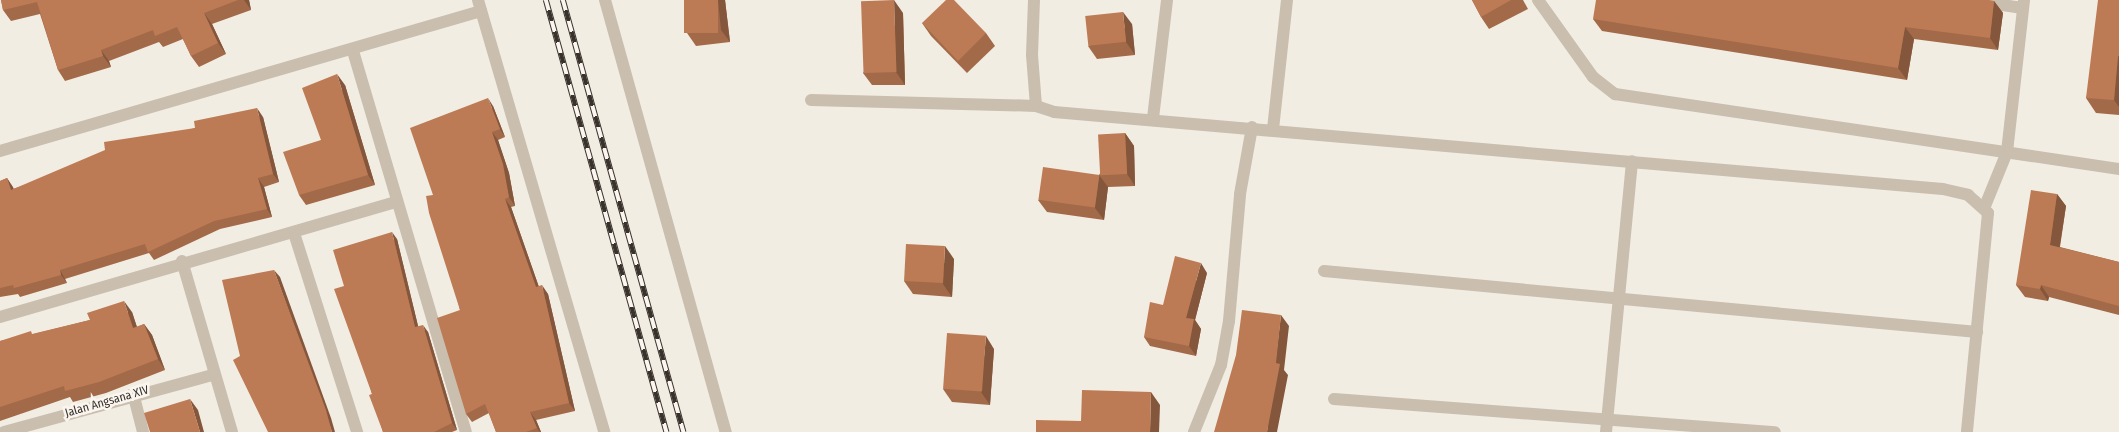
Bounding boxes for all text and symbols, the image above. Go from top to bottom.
street label: Jalan Angsana XIV [63,383,151,421]

